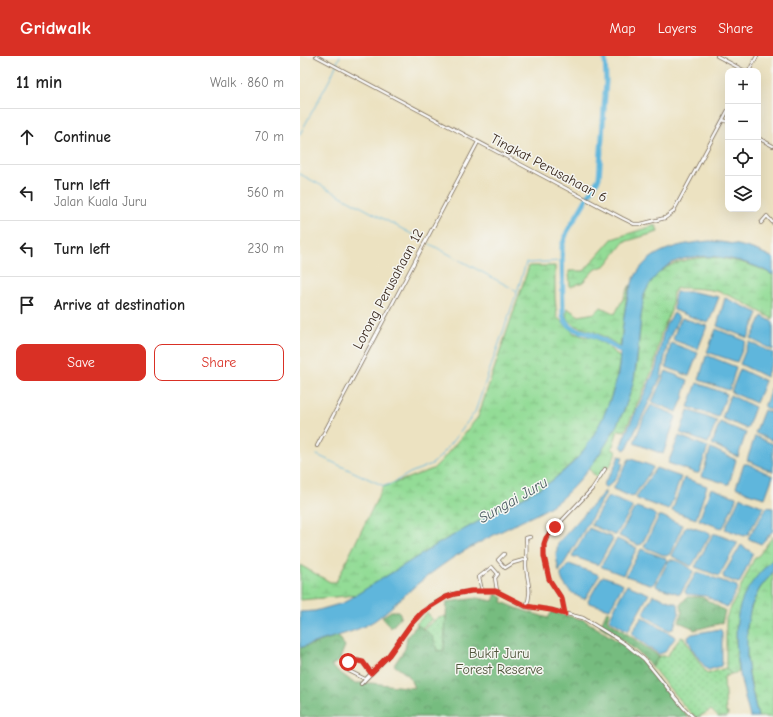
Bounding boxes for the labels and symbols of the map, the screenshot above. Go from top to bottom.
street label: Tingkat Perusahaan 6 [488,130,610,206]
street label: Lorong Perusahaan 12 [349,226,427,352]
water label: Sungai Juru [475,473,551,527]
route end [546,518,564,536]
park label: Bukit Juru Forest Reserve [455,645,543,678]
route start [339,653,357,671]

